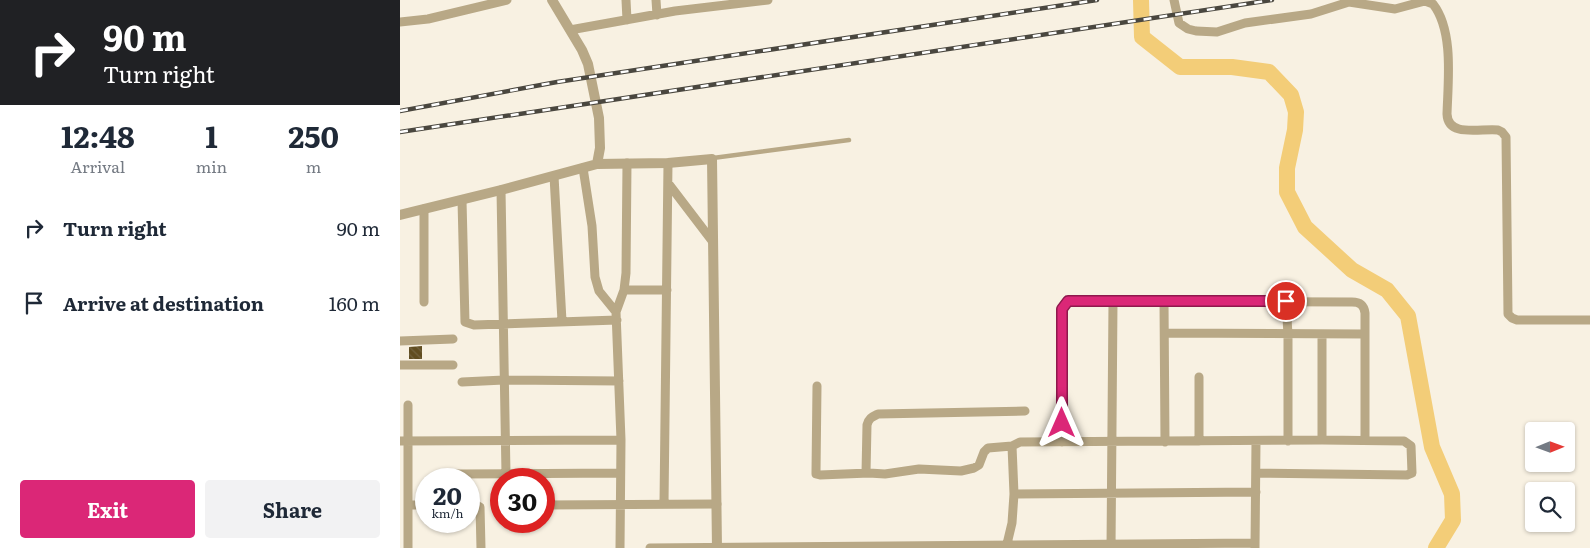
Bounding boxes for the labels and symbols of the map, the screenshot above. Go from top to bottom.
pin [1265,280,1307,322]
position arrow [1035,396,1087,448]
north arrow [1525,422,1575,472]
speed limit sign: 30 [490,468,555,533]

